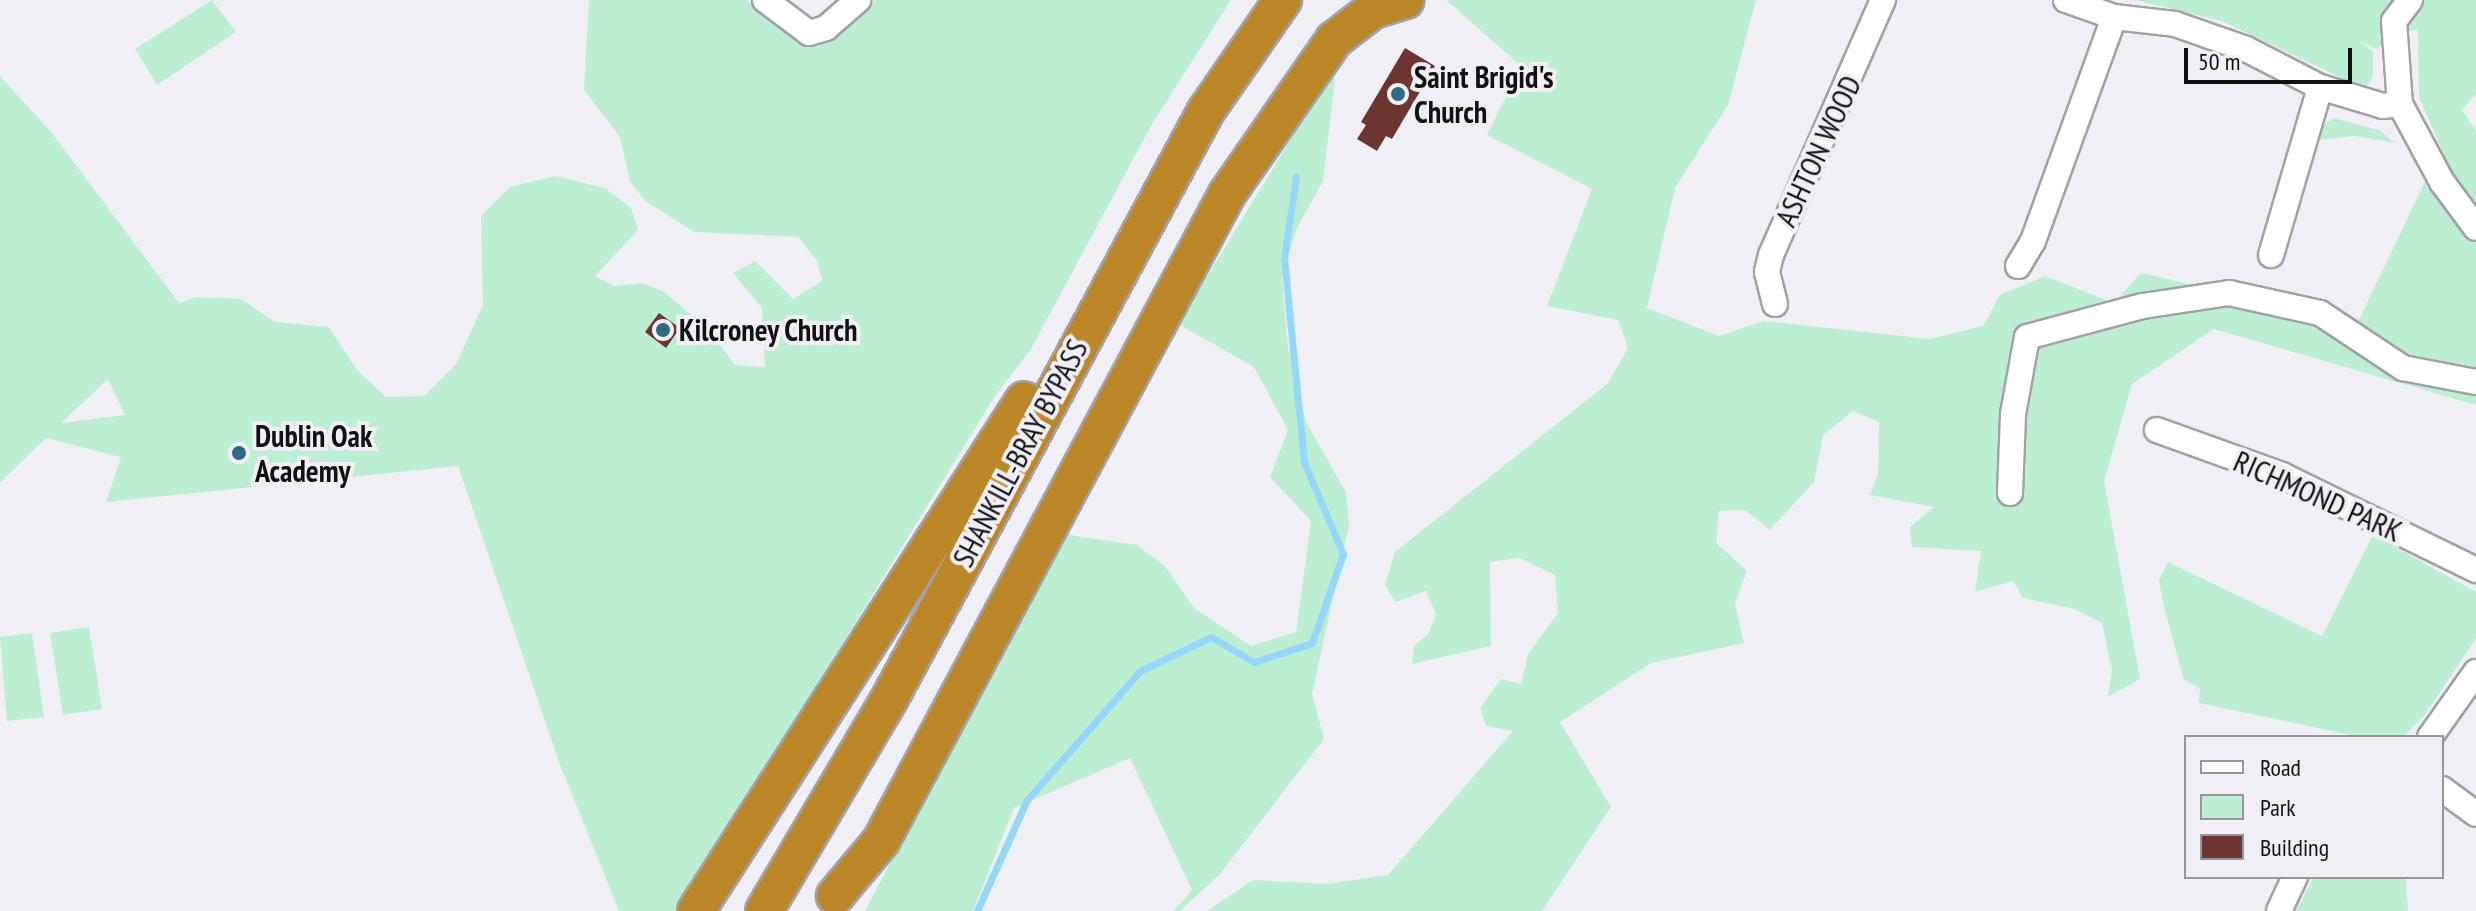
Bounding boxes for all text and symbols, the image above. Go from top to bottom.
scale bar [2188,32,2356,82]
text: 50 m [2198,46,2240,77]
place label: Saint Brigid's Church [1414,59,1553,130]
street label: ASHTON WOOD [1767,70,1869,232]
marker: Saint Brigid's Church [1389,85,1407,103]
place label: Kilcroney Church [679,312,859,348]
marker: Kilcroney Church [654,321,672,339]
street label: SHANKILL-BRAY BYPASS [945,333,1095,573]
place label: Dublin Oak Academy [255,418,373,488]
street label: RICHMOND PARK [2228,443,2408,549]
marker: Dublin Oak Academy [230,444,248,462]
legend [2184,735,2444,879]
text: Road [2260,752,2301,783]
text: Park [2260,792,2296,823]
text: Building [2260,832,2329,863]

